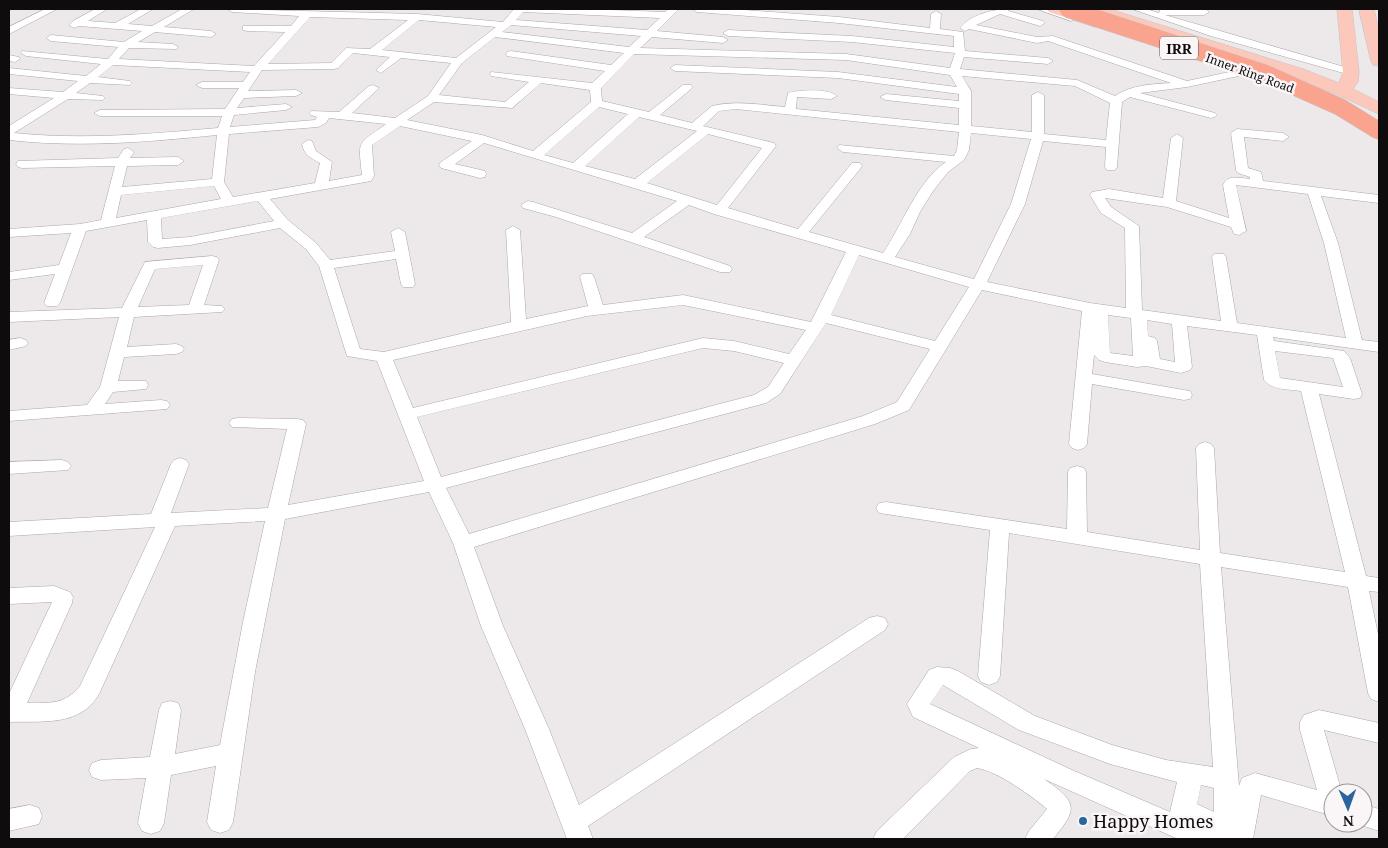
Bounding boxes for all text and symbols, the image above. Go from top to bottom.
road number: IRR [1160,36,1198,59]
street label: Inner Ring Road [1203,49,1297,97]
north arrow [1323,783,1373,833]
place label: Happy Homes [1093,809,1213,833]
text: N [1343,812,1354,831]
marker: Happy Homes [1077,815,1089,827]

